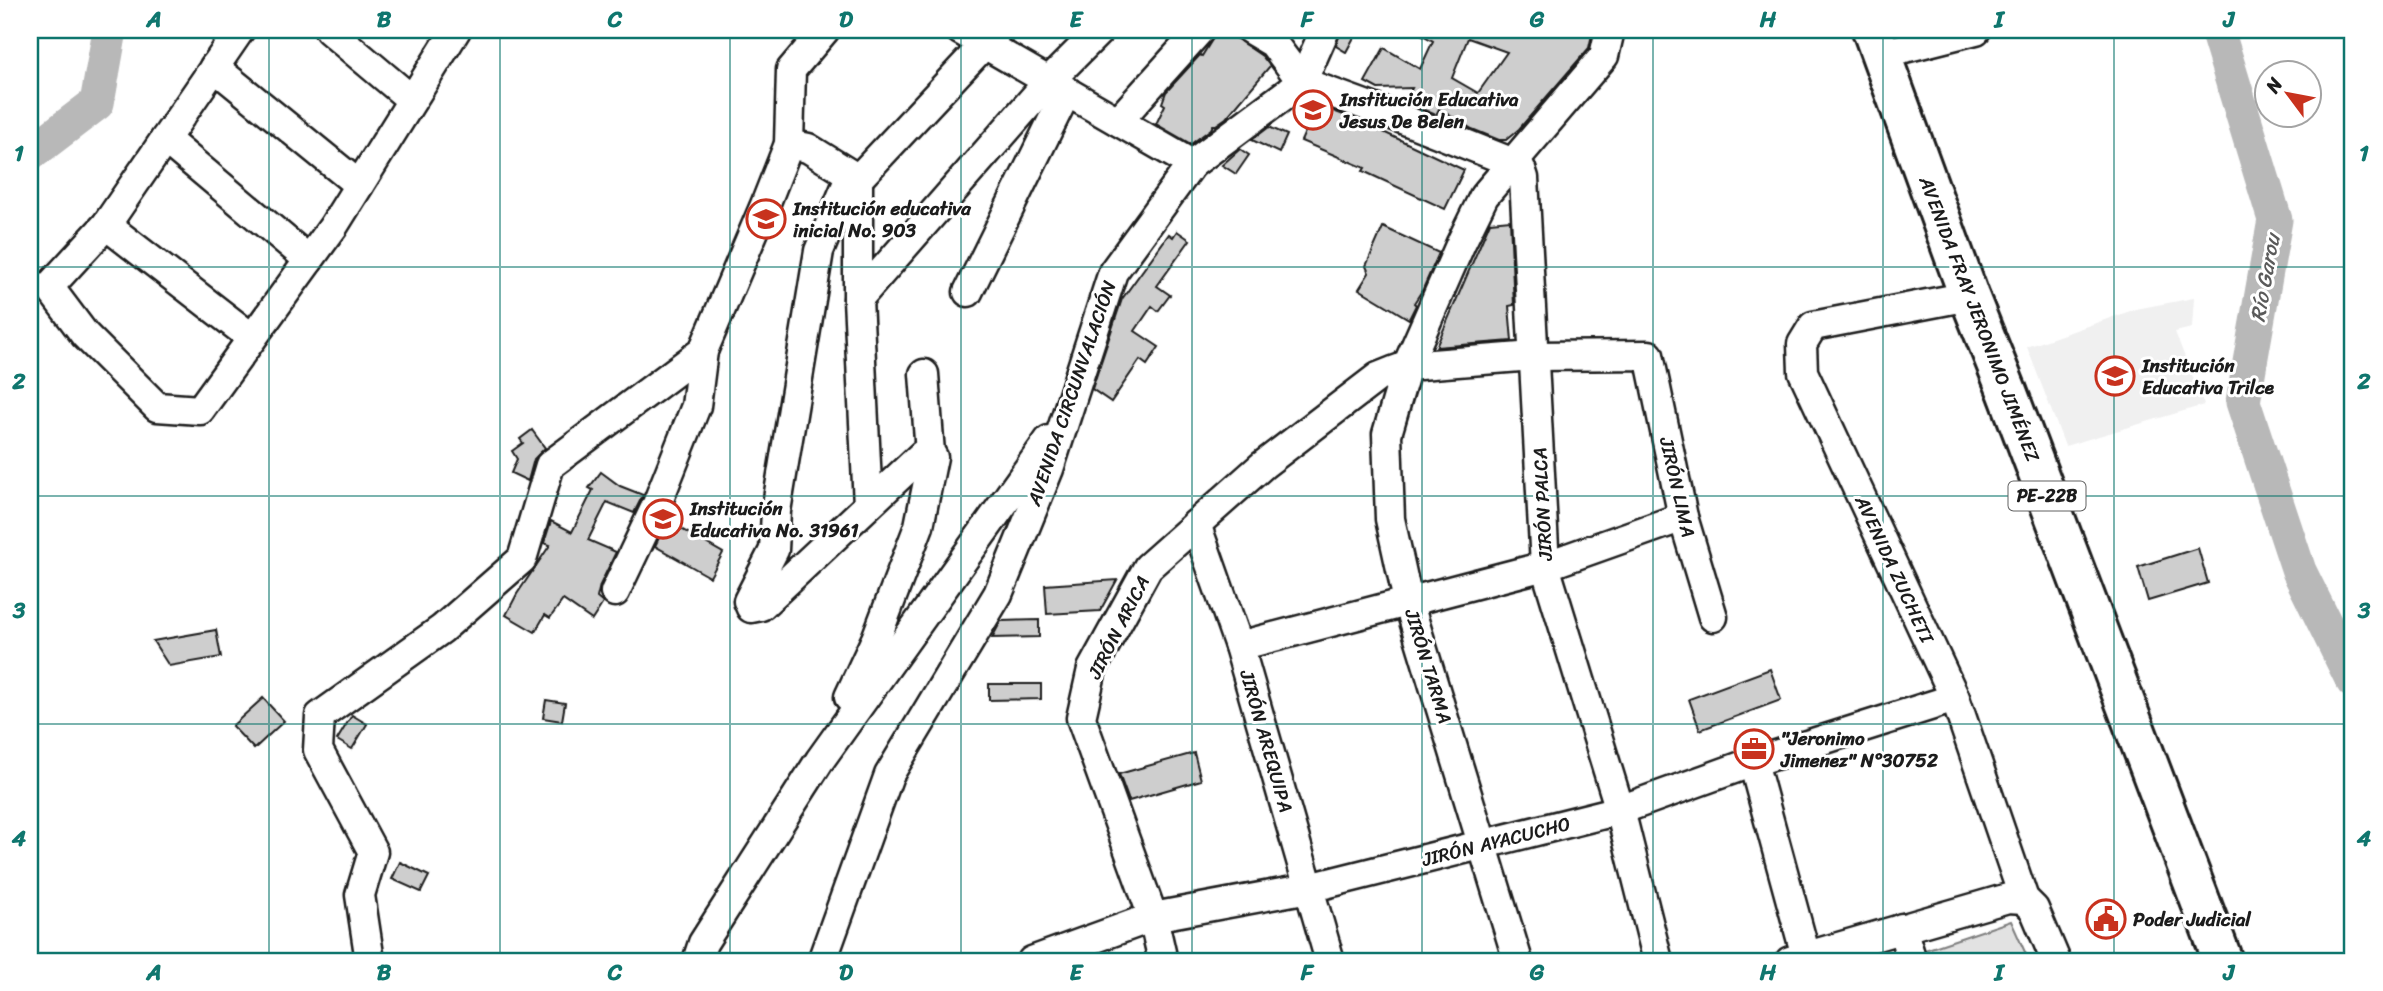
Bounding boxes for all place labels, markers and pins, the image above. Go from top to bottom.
place label: Institución Educativa Jesus De Belen [1339,83,1519,138]
school or university icon: Institución Educativa Jesus De Belen [1292,89,1334,131]
place label: Institución educativa inicial No. 903 [792,192,971,247]
school or university icon: Institución educativa inicial No. 903 [745,198,787,240]
place label: Institución Educativa Trilce [2141,349,2275,404]
school or university icon: Institución Educativa Trilce [2094,355,2136,397]
place label: Institución Educativa No. 31961 [689,492,859,547]
school or university icon: Institución Educativa No. 31961 [642,498,684,540]
place label: "Jeronimo Jimenez" N°30752 [1780,722,1938,777]
office icon: "Jeronimo Jimenez" N°30752 [1733,728,1775,770]
public building icon: Poder Judicial [2085,898,2127,940]
place label: Poder Judicial [2133,903,2252,936]

